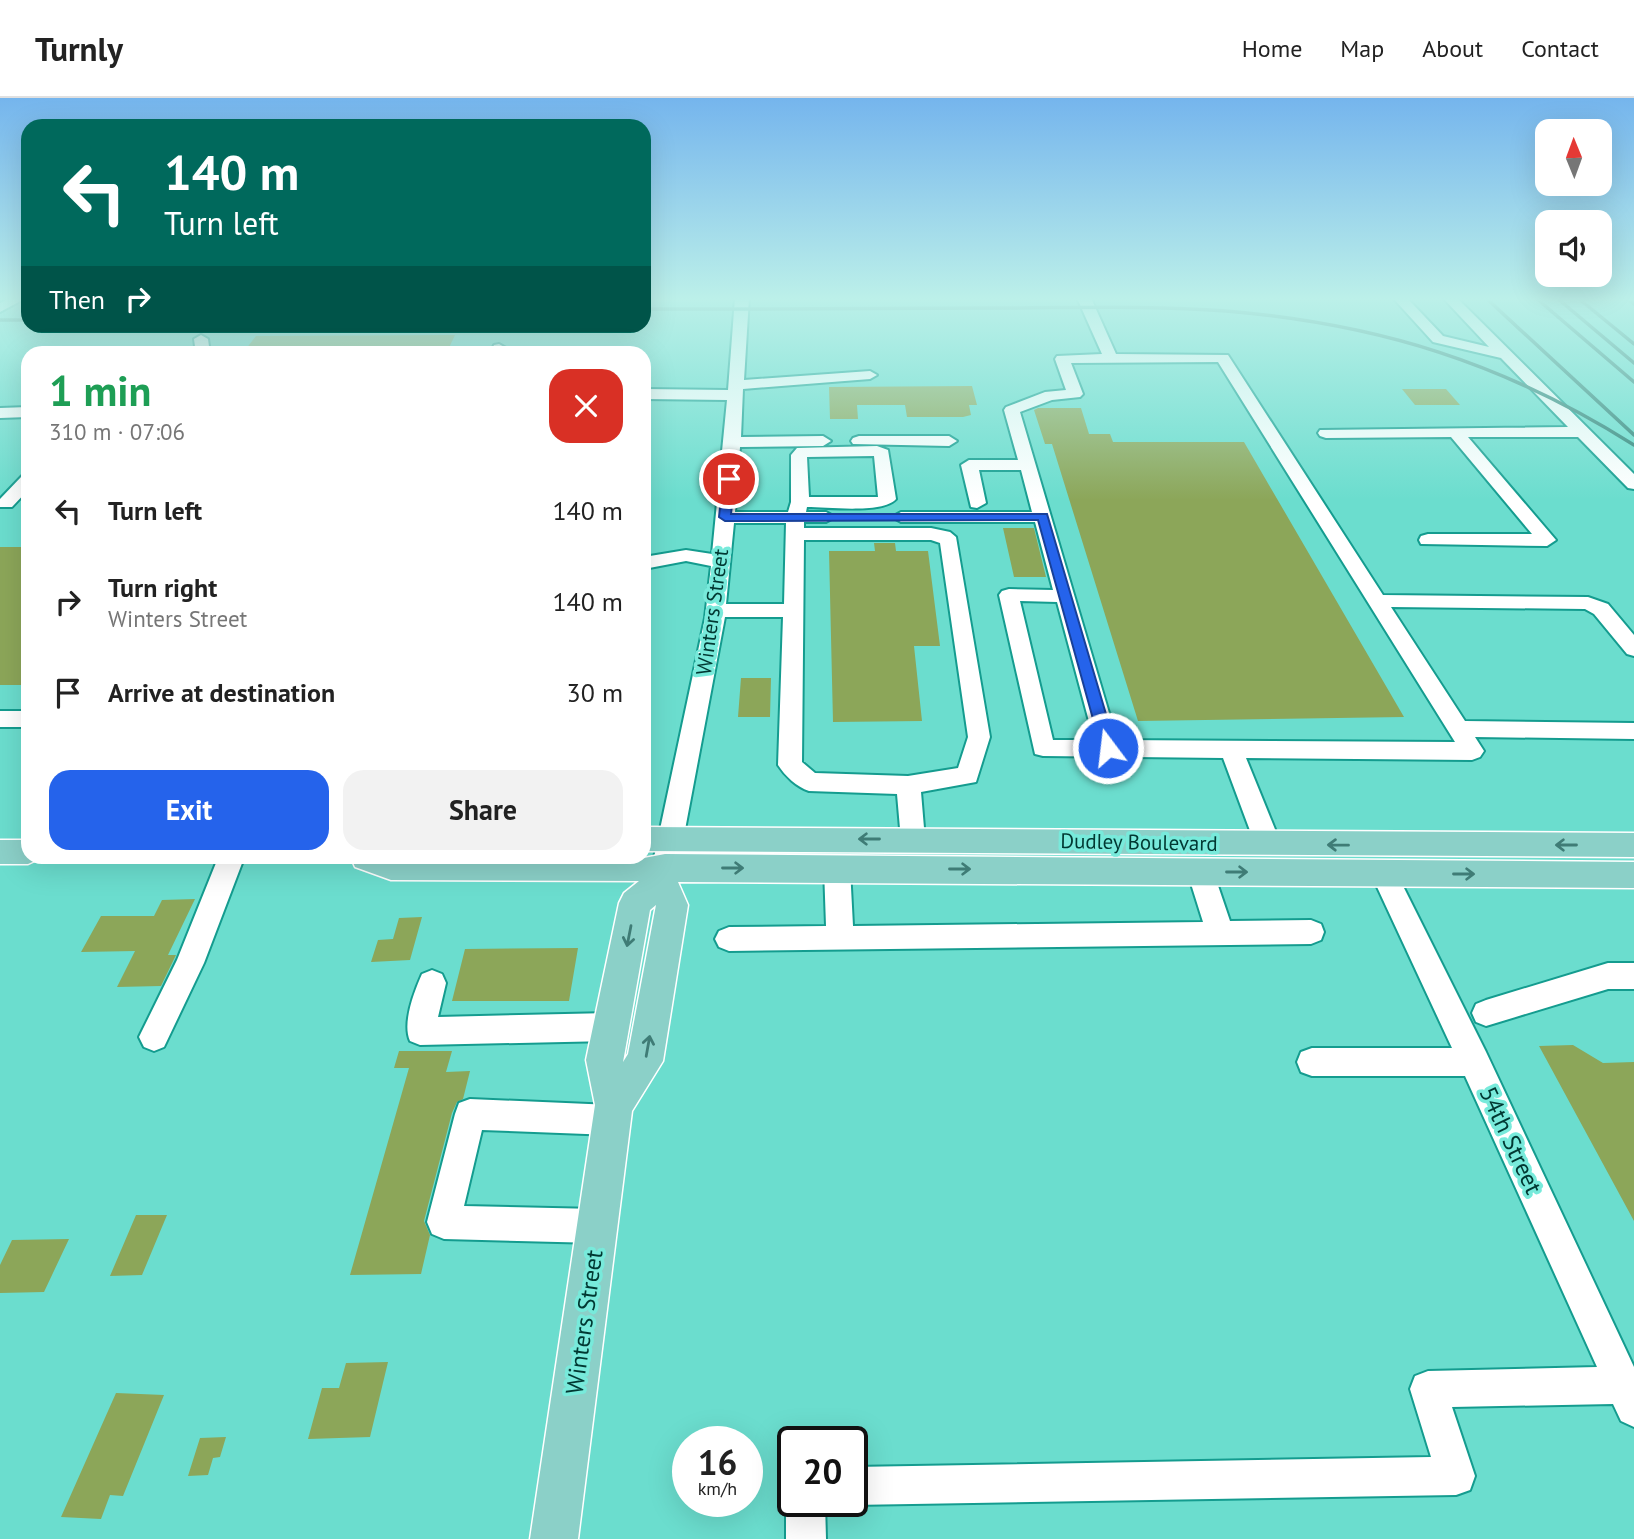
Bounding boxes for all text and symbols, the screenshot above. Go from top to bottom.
text: Turnly [35,27,123,70]
text: Home [1242,33,1302,64]
text: Map [1340,33,1384,64]
text: About [1422,33,1483,64]
text: Contact [1521,33,1599,64]
north arrow [1535,119,1612,196]
map controls [1535,119,1612,287]
text: 140 m [164,140,299,204]
icon: left [49,147,140,238]
text: Turn left [164,202,279,244]
button: sound [1535,210,1612,287]
icon: right [119,280,157,318]
text: Then [49,283,105,316]
text: 1 min [49,363,151,418]
button: close [549,369,623,443]
text: 310 m · 07:06 [49,417,185,446]
pin [699,449,759,509]
icon: arrive [710,460,748,498]
icon: left [49,492,87,530]
text: Turn left [108,494,202,527]
text: 140 m [552,494,623,527]
street label: Winters Street [690,547,734,677]
text: Turn right [108,571,217,604]
icon: right [49,583,87,621]
text: 140 m [552,585,623,618]
text: Winters Street [108,604,247,633]
icon: arrive [49,674,87,712]
text: Arrive at destination [108,676,335,709]
text: 30 m [567,676,623,709]
position arrow [1071,711,1145,785]
button: Exit [49,770,329,850]
button: Share [343,770,623,850]
street label: Dudley Boulevard [1060,827,1218,857]
one-way arrow [857,832,880,846]
one-way arrow [1327,838,1350,851]
one-way arrow [1555,838,1578,852]
one-way arrow [721,861,744,874]
one-way arrow [949,863,972,876]
one-way arrow [1225,865,1248,879]
one-way arrow [1453,867,1476,881]
one-way arrow [621,924,635,947]
one-way arrow [642,1036,655,1058]
street label: 54th Street [1473,1081,1549,1199]
street label: Winters Street [559,1248,609,1396]
speed limit sign: 20 [777,1426,868,1517]
text: 16 [698,1439,737,1485]
text: km/h [698,1477,737,1500]

